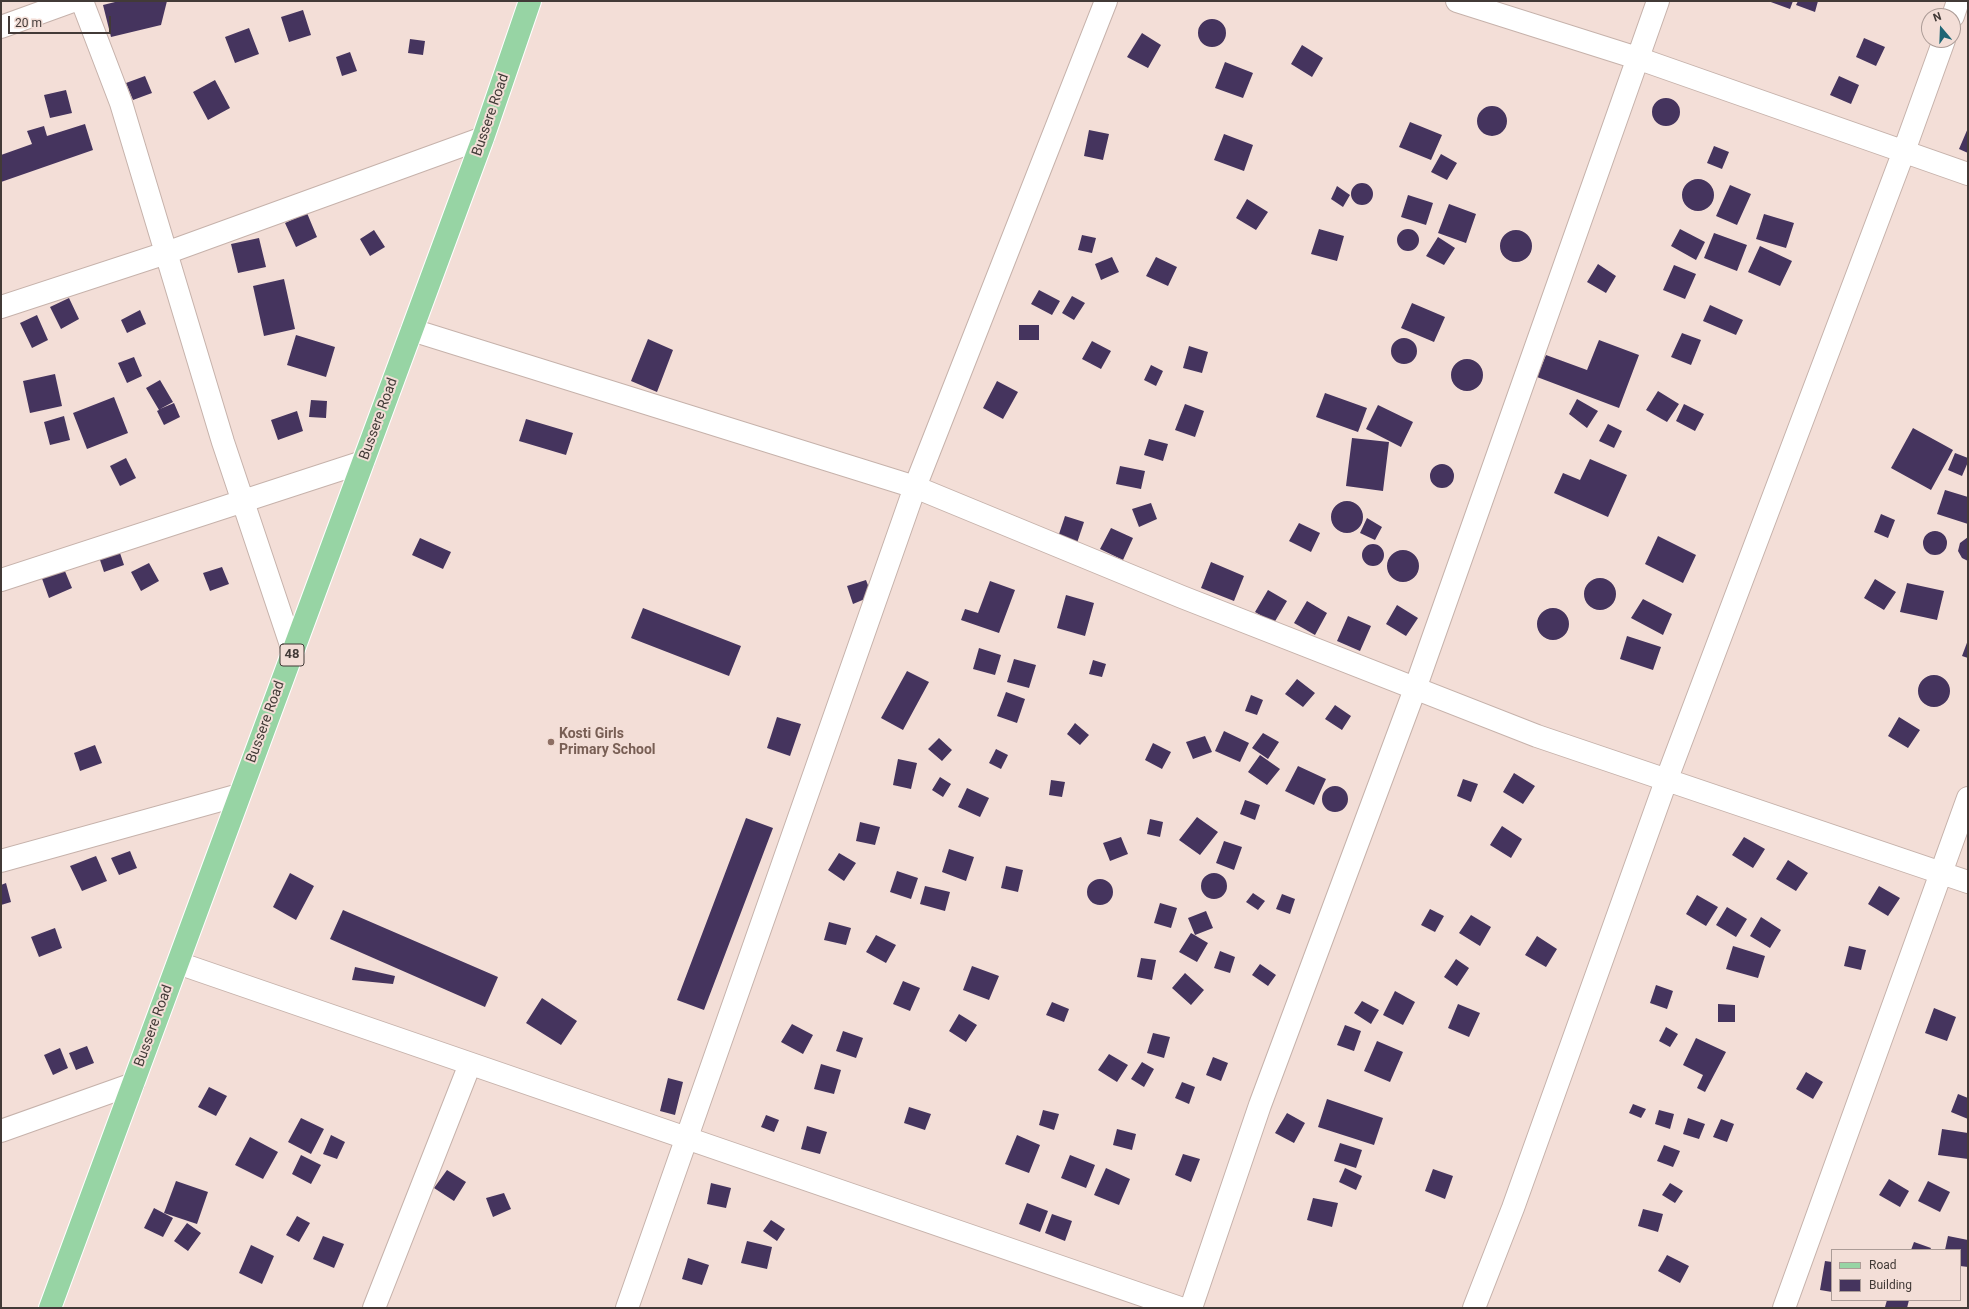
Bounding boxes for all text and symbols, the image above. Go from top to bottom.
scale bar [10,8,113,34]
north arrow [1921,8,1961,48]
text: N [1931,10,1943,25]
text: 20 m [15,16,42,30]
street label: Bussere Road [469,72,513,158]
street label: Bussere Road [356,376,402,462]
road number: 48 [280,644,304,666]
street label: Bussere Road [243,679,289,765]
place label: Kosti Girls Primary School [559,726,656,758]
marker: Kosti Girls Primary School [546,737,556,747]
street label: Bussere Road [131,983,177,1069]
legend [1831,1249,1961,1301]
text: Road [1869,1258,1897,1272]
text: Building [1869,1278,1912,1292]

